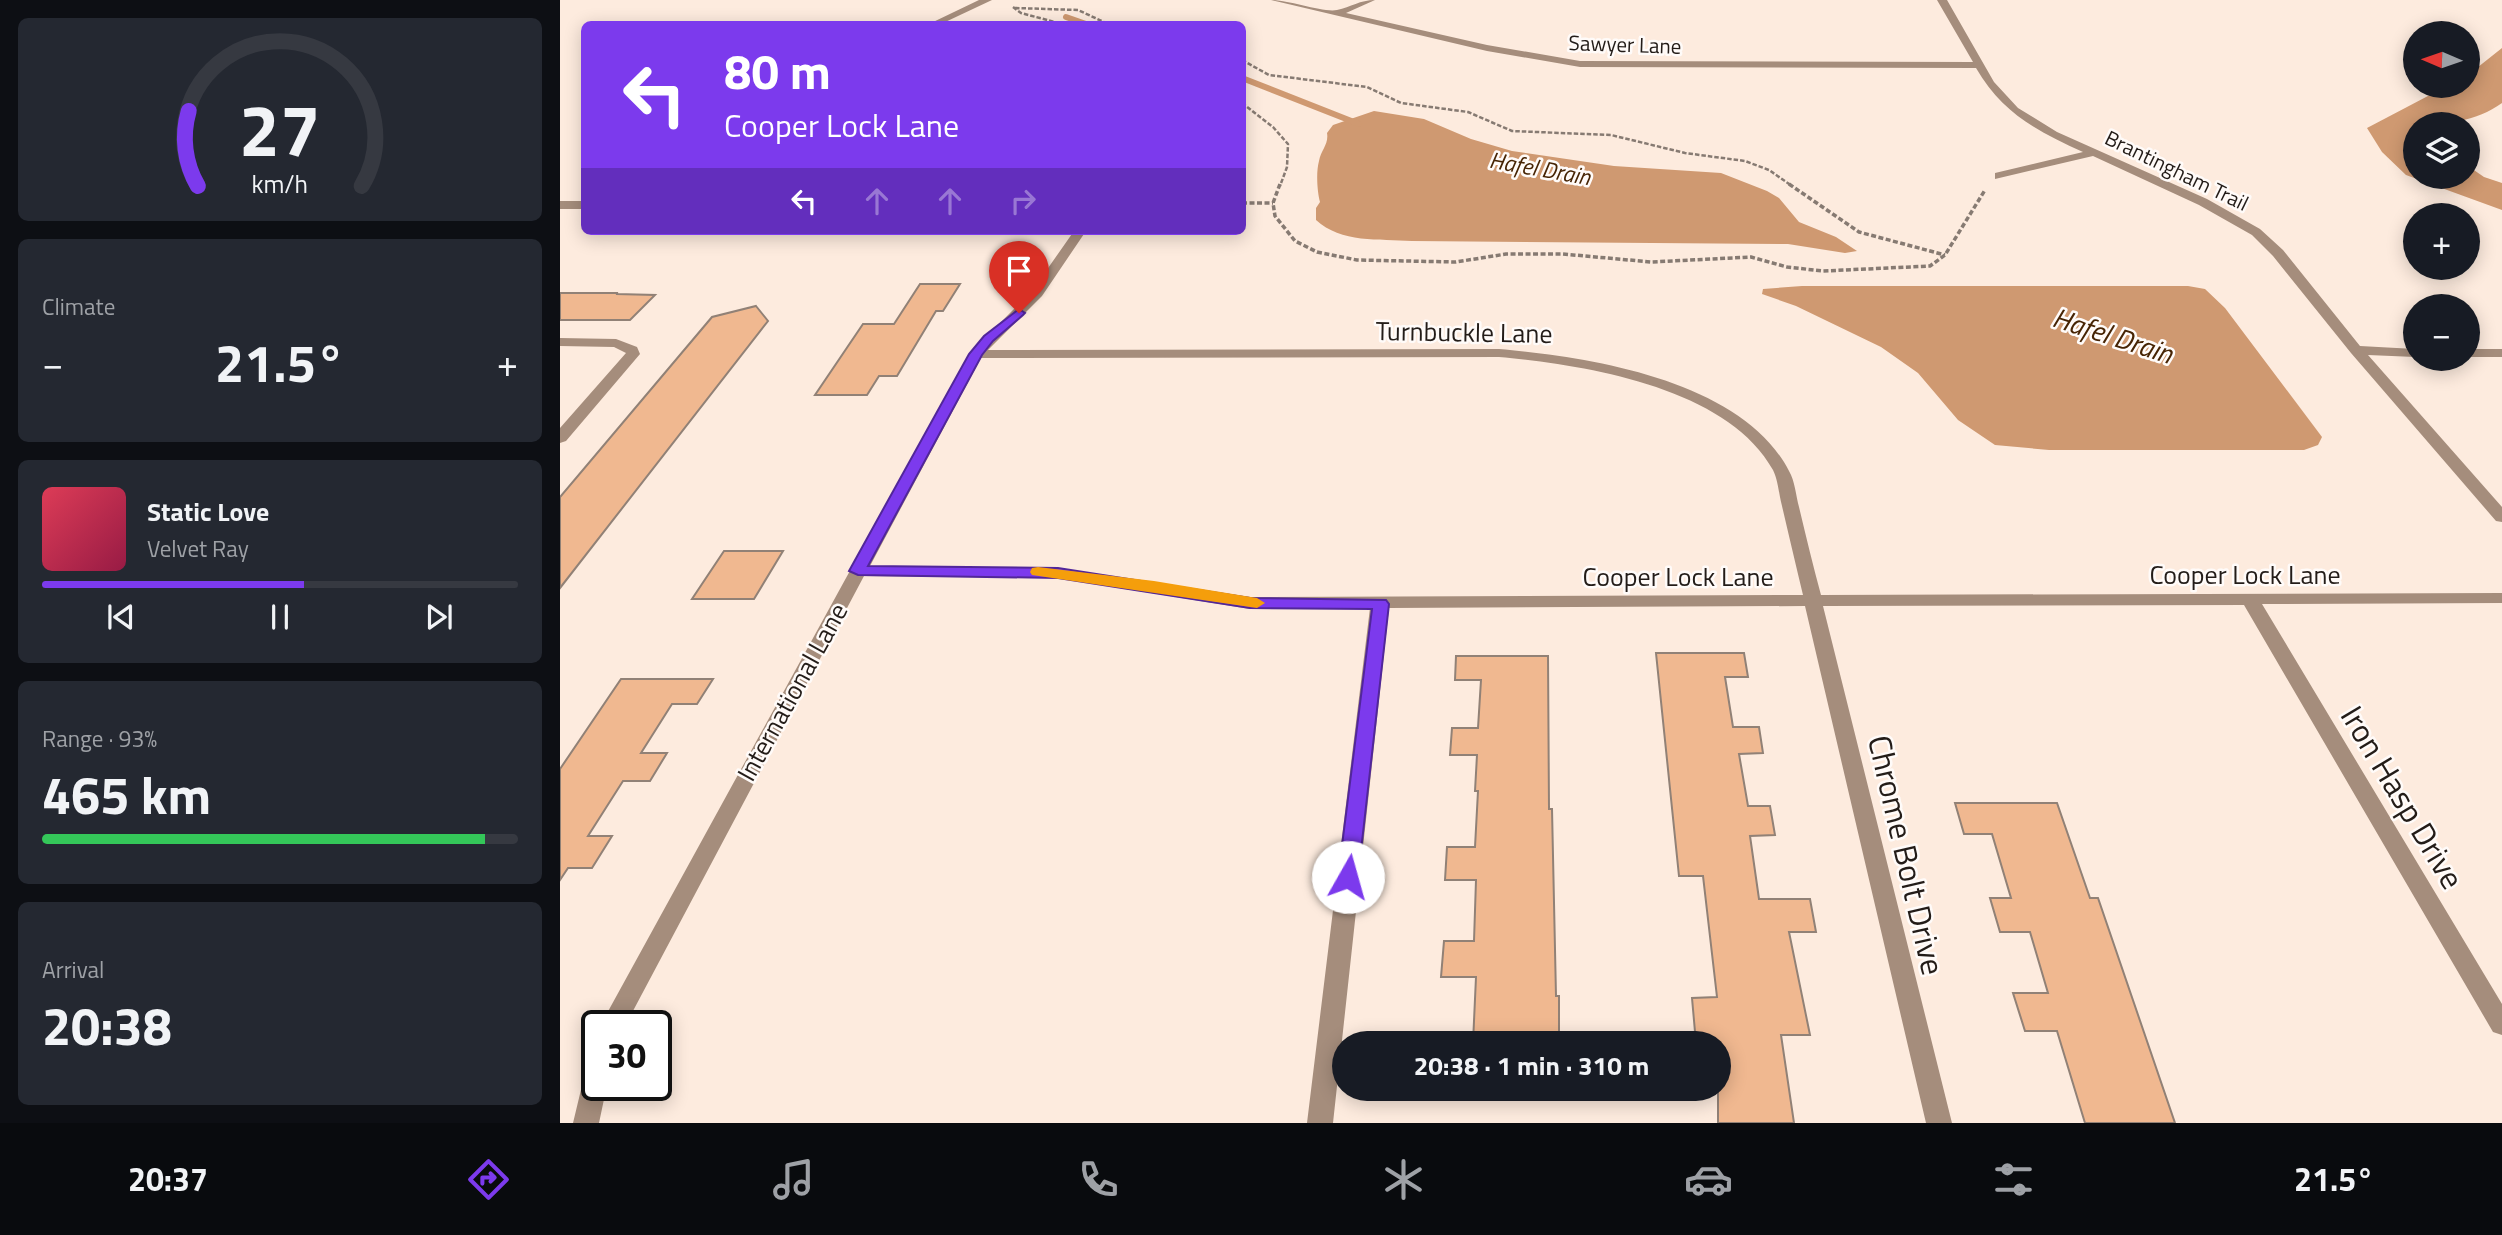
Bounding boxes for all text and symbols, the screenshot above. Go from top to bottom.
north arrow [2403,21,2480,98]
map controls [2403,21,2480,371]
street label: Sawyer Lane [1568,26,1682,62]
text: 80 m [724,33,831,108]
icon: left [609,49,700,140]
text: 27 [239,74,321,184]
text: Cooper Lock Lane [724,101,959,149]
button: layers [2403,112,2480,189]
street label: Brantingham Trail [2100,121,2254,219]
water label: Hafel Drain [1487,142,1594,194]
text: km/h [252,164,308,202]
icon: left [785,182,823,220]
icon: ahead [858,182,896,220]
icon: ahead [931,182,969,220]
icon: right [1004,182,1042,220]
button: + [2403,203,2480,280]
pin [989,241,1049,313]
icon: arrive [1000,252,1038,290]
text: Climate [42,289,115,324]
button: − [2403,294,2480,371]
water label: Hafel Drain [2047,295,2180,375]
street label: Turnbuckle Lane [1375,311,1553,353]
text: 21.5° [215,323,345,402]
text: − [42,334,63,392]
text: + [497,334,518,392]
text: Static Love [147,492,269,531]
text: Velvet Ray [147,531,249,566]
street label: Cooper Lock Lane [2149,555,2341,594]
street label: Cooper Lock Lane [1582,557,1774,596]
street label: International Lane [727,596,857,788]
icon: previous [102,598,140,636]
icon: pause [261,598,299,636]
icon: next [420,598,458,636]
street label: Iron Hasp Drive [2329,696,2477,898]
text: Range · 93% [42,721,157,756]
street label: Chrome Bolt Drive [1856,731,1958,979]
text: 465 km [42,755,211,834]
position arrow [1311,840,1385,914]
text: Arrival [42,952,104,987]
text: 20:38 [42,986,172,1065]
speed limit sign: 30 [581,1010,672,1101]
text: 20:38 · 1 min · 310 m [1414,1046,1649,1085]
text: 20:37 [128,1155,208,1203]
icon: directions [464,1155,513,1204]
icon: music [769,1155,818,1204]
icon: phone [1074,1155,1123,1204]
icon: climate [1379,1155,1428,1204]
icon: car [1684,1155,1733,1204]
icon: filters [1989,1155,2038,1204]
text: 21.5° [2294,1155,2374,1203]

